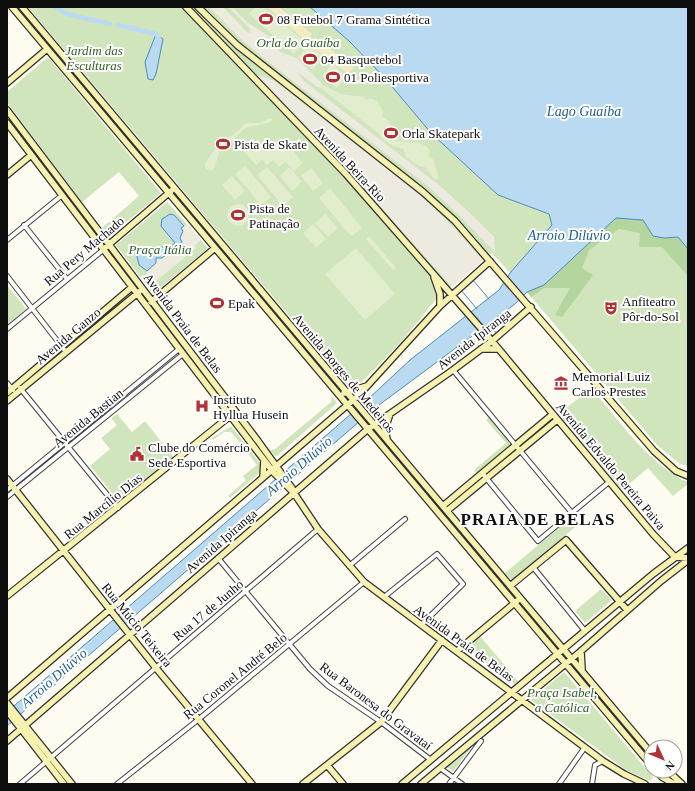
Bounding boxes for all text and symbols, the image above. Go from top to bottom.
sports icon: 08 Futebol 7 Grama Sintética [258,11,274,27]
place label: 08 Futebol 7 Grama Sintética [277,12,430,27]
park label: Orla do Guaíba [256,35,340,50]
park label: Jardim das Esculturas [65,43,123,73]
sports icon: 04 Basquetebol [302,51,318,67]
place label: 04 Basquetebol [321,52,402,67]
sports icon: 01 Poliesportiva [325,69,341,85]
place label: 01 Poliesportiva [344,70,429,85]
water label: Lago Guaíba [546,104,621,119]
street label: Avenida Beira-Rio [311,123,389,205]
sports icon: Orla Skatepark [383,125,399,141]
place label: Orla Skatepark [402,126,481,141]
sports icon: Pista de Skate [215,136,231,152]
place label: Pista de Skate [234,137,307,152]
place label: Pista de Patinação [249,201,300,231]
sports icon: Pista de Patinação [230,207,246,223]
street label: Rua Pery Machado [41,213,127,289]
water label: Arroio Dilúvio [527,228,610,243]
park label: Praça Itália [127,242,192,257]
street label: Avenida Praia de Belas [141,270,225,376]
place label: Anfiteatro Pôr-do-Sol [622,294,679,324]
sports icon: Epak [209,295,225,311]
place label: Epak [228,296,255,311]
theatre icon: Anfiteatro Pôr-do-Sol [603,300,619,316]
street label: Avenida Ganzo [32,304,104,368]
street label: Avenida Ipiranga [434,305,514,373]
street label: Avenida Borges de Medeiros [290,310,398,436]
place label: Memorial Luiz Carlos Prestes [572,369,651,399]
museum icon: Memorial Luiz Carlos Prestes [553,375,569,391]
street label: Avenida Bastian [50,385,126,451]
place label: Instituto Hyllua Husein [213,392,289,422]
hospital icon: Instituto Hyllua Husein [194,398,210,414]
street label: Avenida Edvaldo Pereira Paiva [553,399,669,533]
water label: Arroio Dilúvio [262,433,335,499]
place label: Clube do Comércio Sede Esportiva [148,440,250,470]
public building icon: Clube do Comércio Sede Esportiva [129,446,145,462]
street label: Rua Marcílio Dias [61,470,145,542]
street label: Avenida Ipiranga [182,506,260,576]
district label: PRAIA DE BELAS [461,510,615,529]
street label: Rua 17 de Junho [170,576,246,644]
street label: Rua Múcio Teixeira [99,580,176,670]
street label: Avenida Praia de Belas [411,601,517,685]
street label: Rua Coronel André Belo [180,630,290,722]
water label: Arroio Dilúvio [17,645,90,711]
street label: Rua Baronesa do Gravataí [317,659,435,753]
park label: Praça Isabel, a Católica [526,685,597,715]
north arrow [643,739,683,779]
text: N [663,759,677,773]

